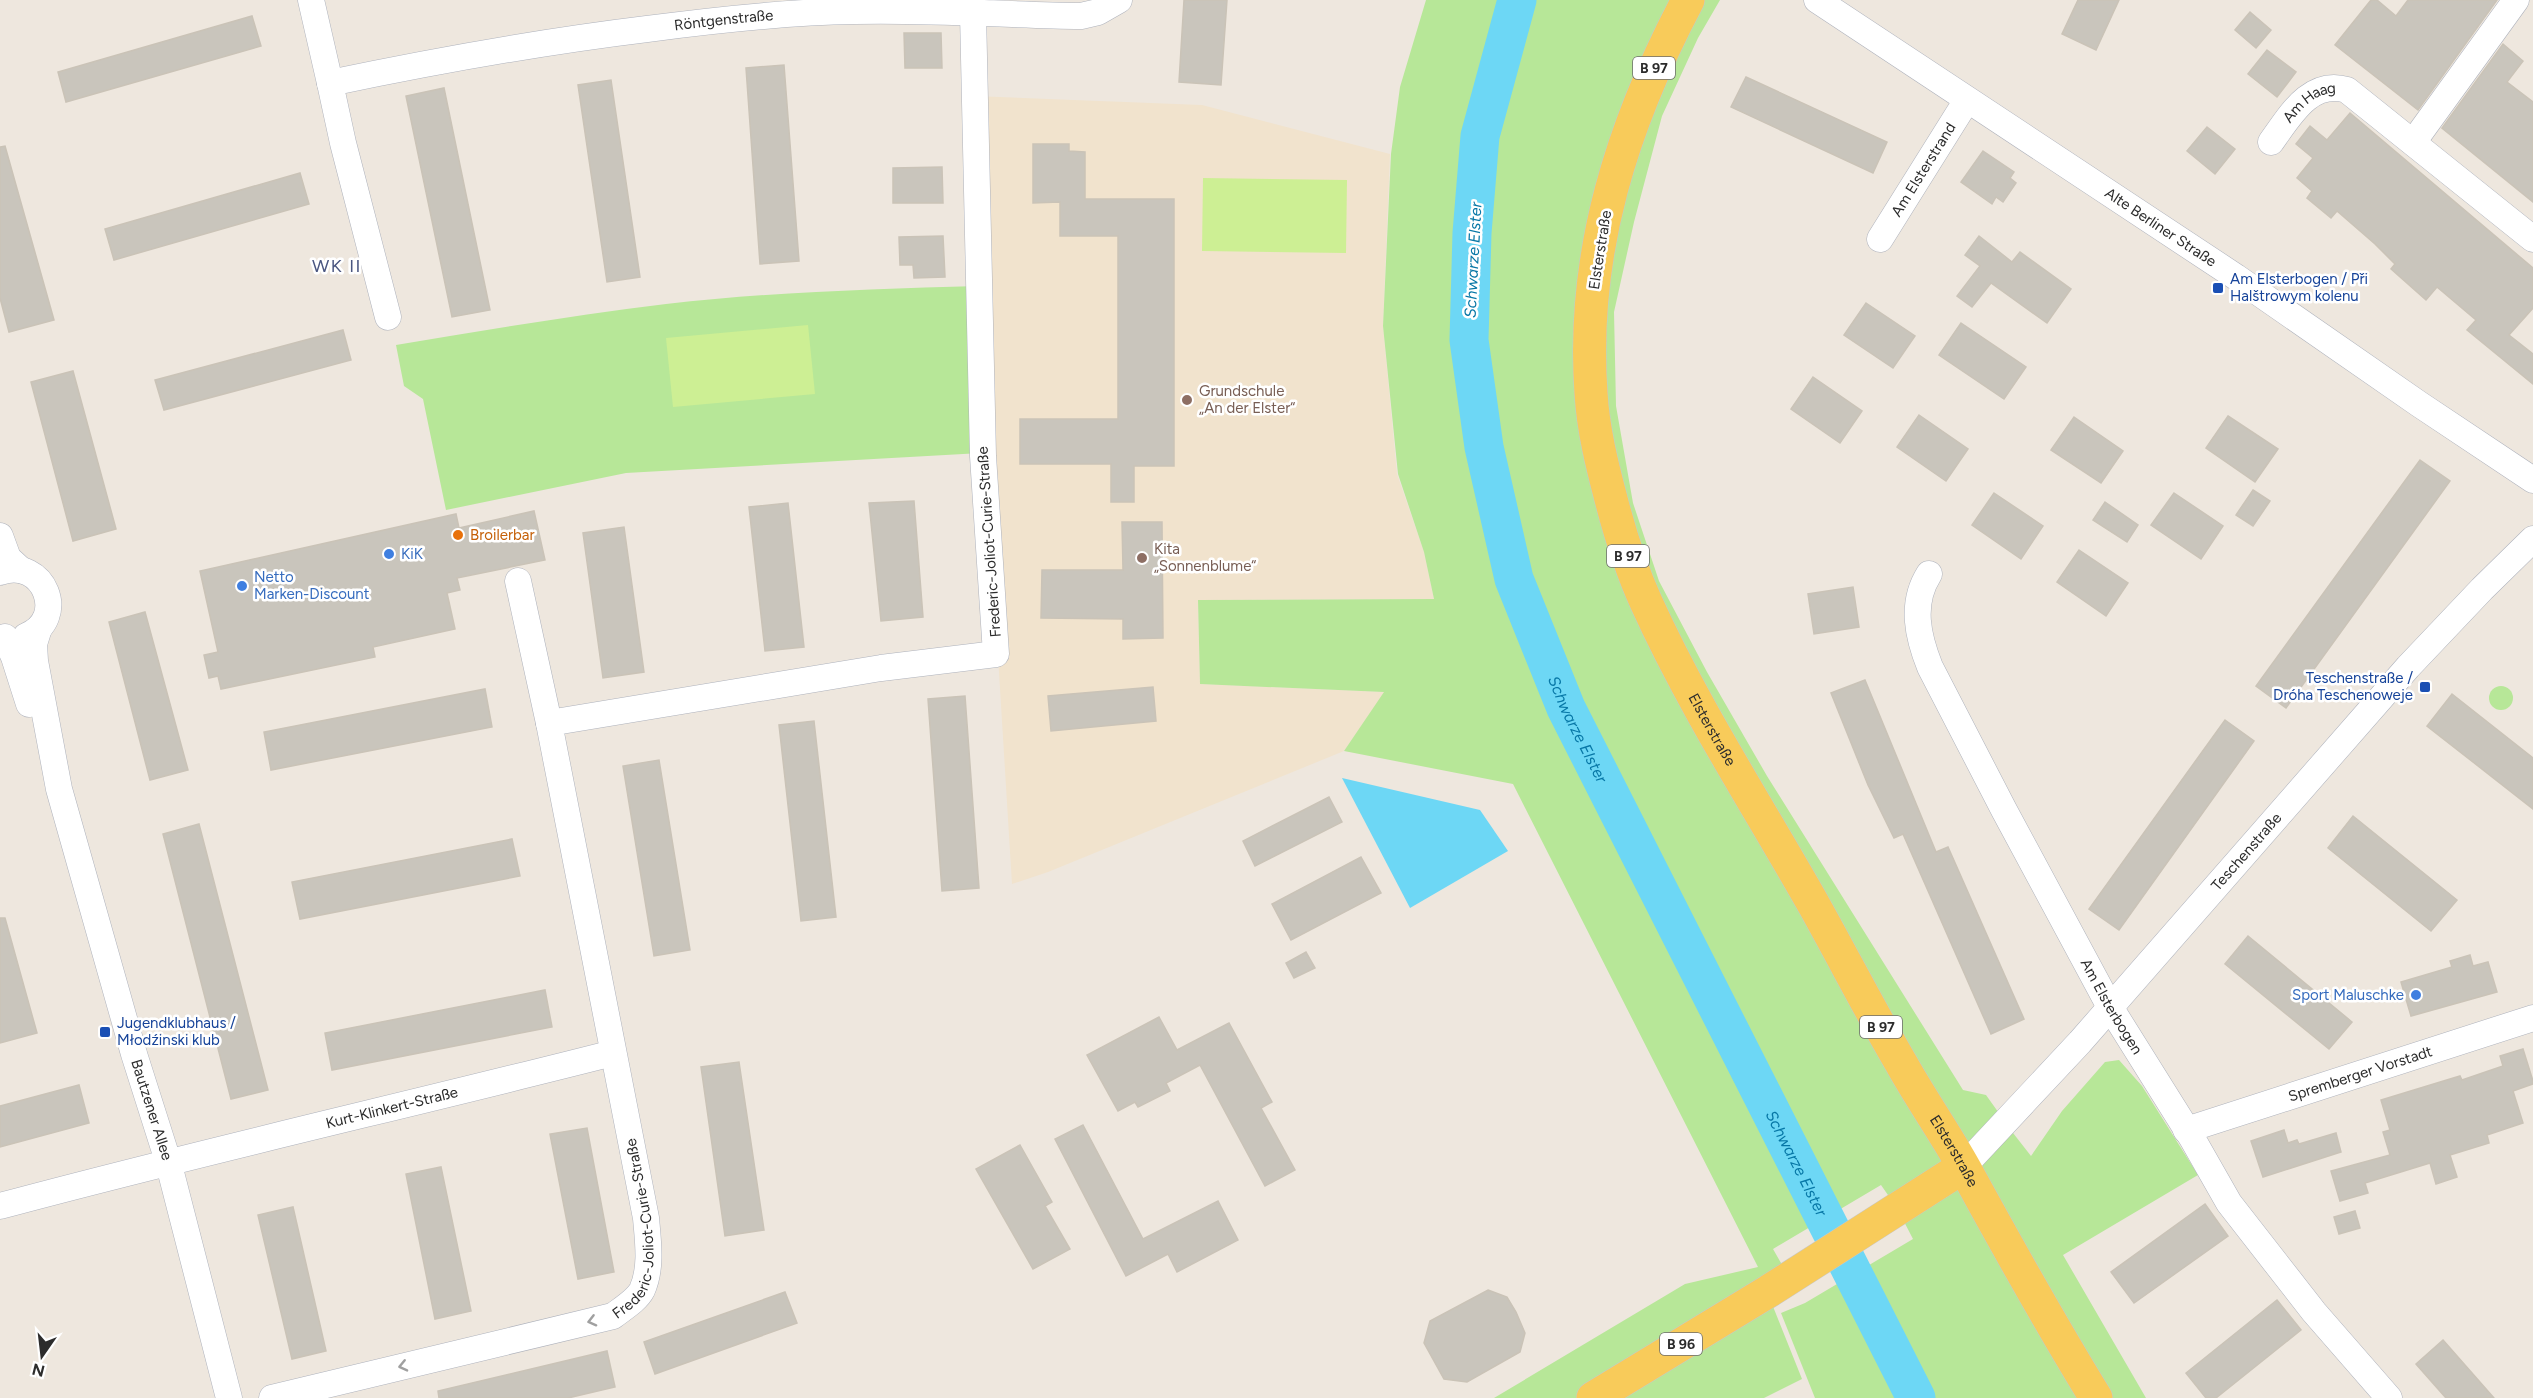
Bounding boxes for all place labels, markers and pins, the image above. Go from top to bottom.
place label: Am Elsterbogen / Při Halštrowym kolenu [2230,270,2368,305]
marker: Am Elsterbogen / Při Halštrowym kolenu [2211,281,2225,295]
place label: Grundschule „An der Elster“ [1199,382,1295,417]
marker: Grundschule „An der Elster“ [1180,393,1194,407]
place label: Broilerbar [470,526,535,544]
marker: Broilerbar [451,528,465,542]
place label: Kita „Sonnenblume“ [1154,540,1256,575]
place label: KiK [401,545,424,563]
marker: KiK [382,547,396,561]
marker: Kita „Sonnenblume“ [1135,551,1149,565]
place label: Netto Marken-Discount [254,568,370,603]
marker: Netto Marken-Discount [235,579,249,593]
place label: Teschenstraße / Dróha Teschenoweje [2273,669,2413,704]
marker: Teschenstraße / Dróha Teschenoweje [2418,680,2432,694]
place label: Sport Maluschke [2292,986,2404,1004]
marker: Sport Maluschke [2409,988,2423,1002]
place label: Jugendklubhaus / Młodźinski klub [117,1014,236,1049]
marker: Jugendklubhaus / Młodźinski klub [98,1025,112,1039]

